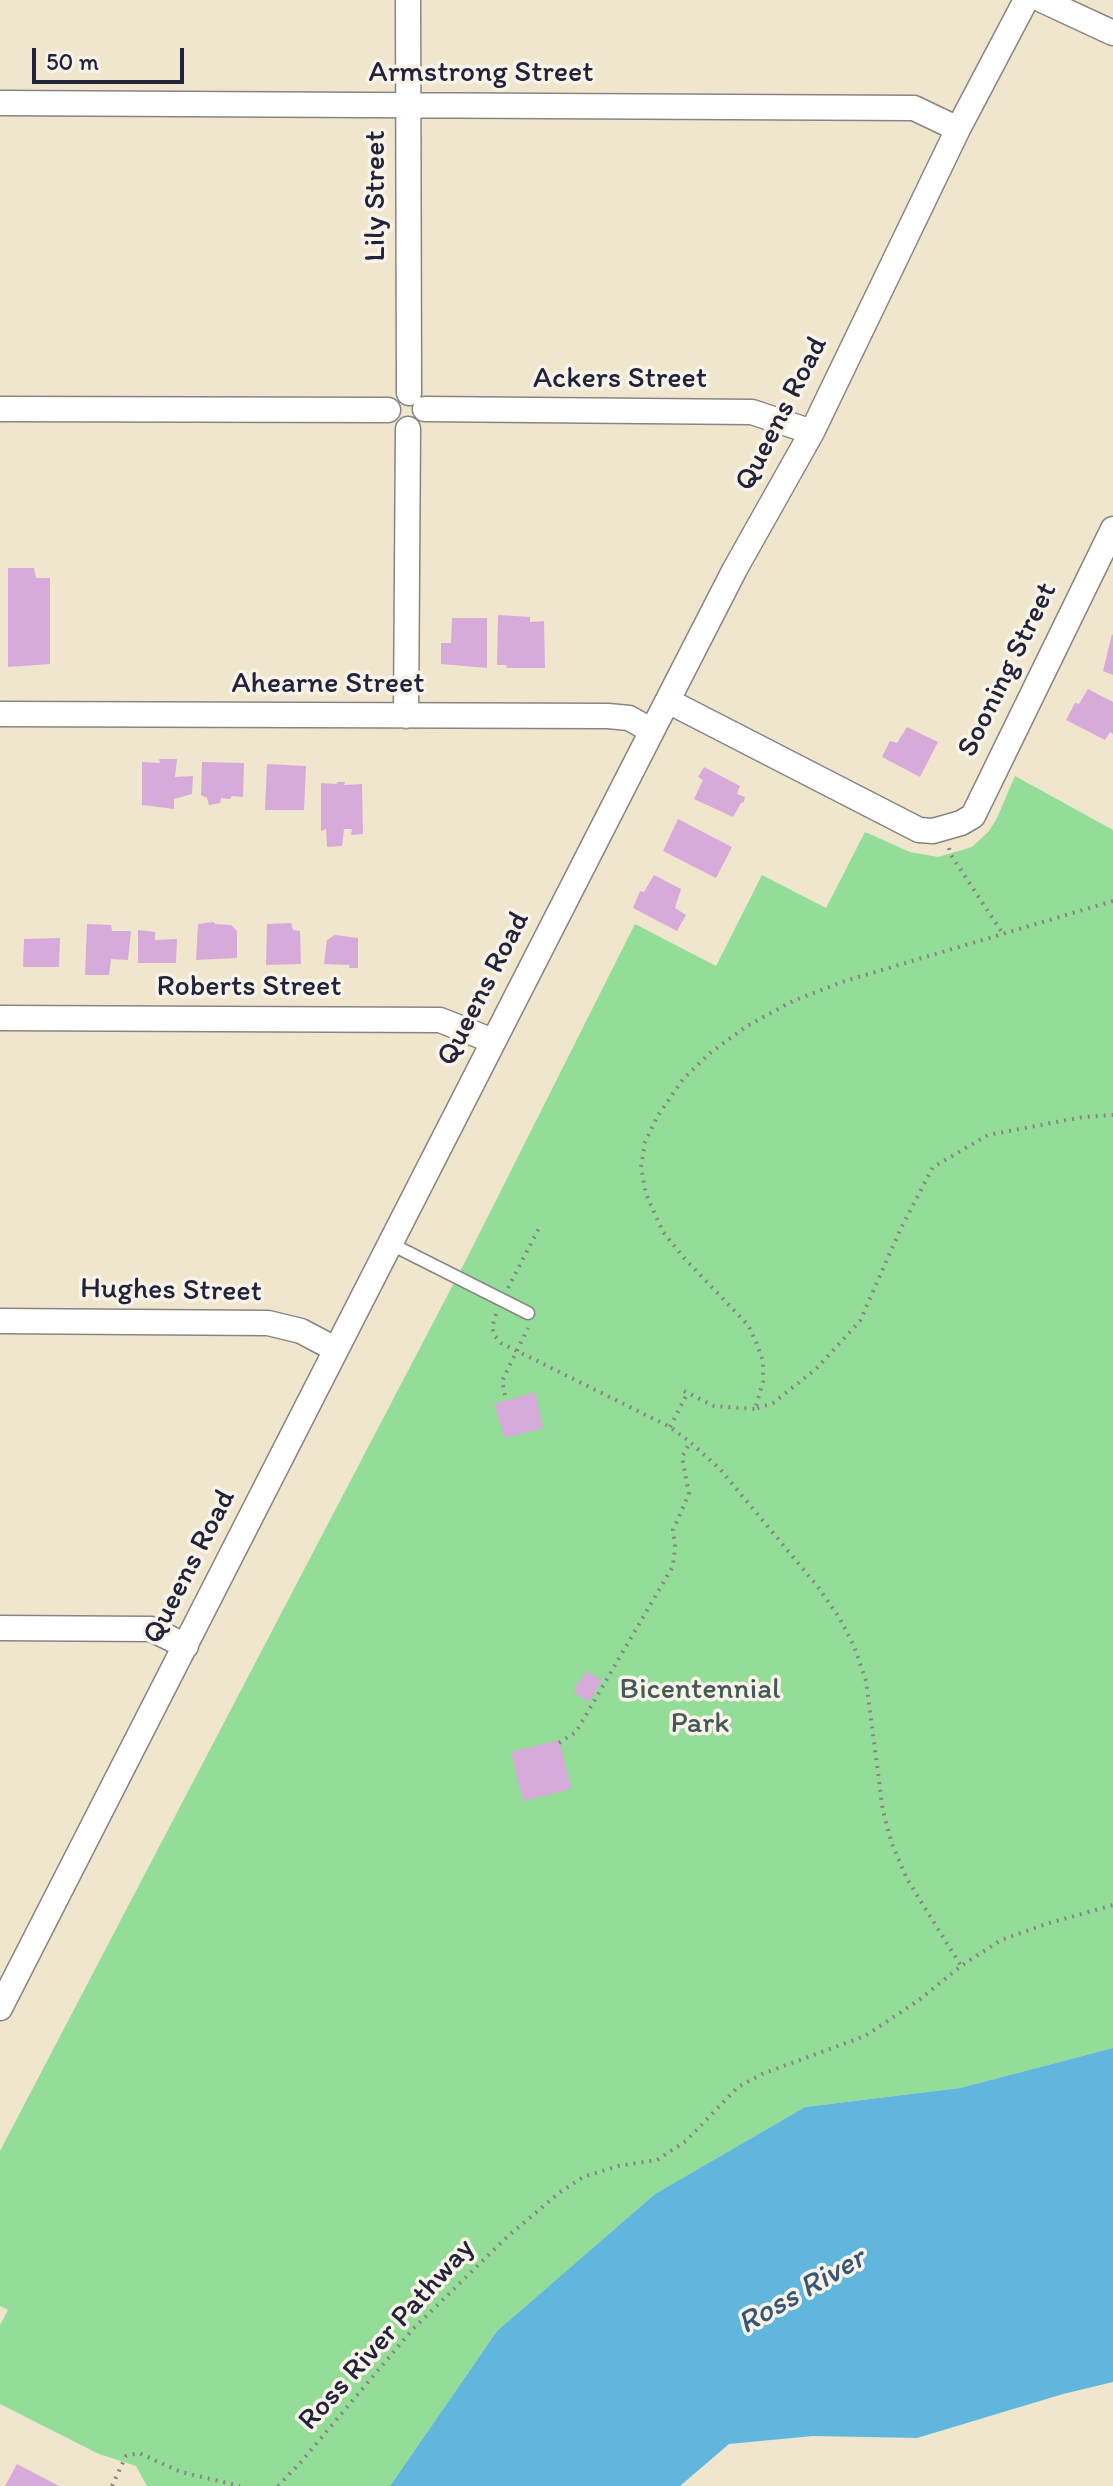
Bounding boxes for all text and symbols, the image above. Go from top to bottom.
scale bar [36,32,188,82]
text: 50 m [46,47,99,76]
street label: Armstrong Street [368,55,594,91]
street label: Lily Street [358,130,394,262]
street label: Queens Road [728,331,836,497]
street label: Ackers Street [533,361,707,397]
street label: Sooning Street [950,577,1066,763]
street label: Ahearne Street [231,666,425,702]
street label: Queens Road [430,906,538,1072]
street label: Roberts Street [156,969,342,1005]
street label: Hughes Street [80,1271,262,1311]
street label: Queens Road [136,1484,244,1650]
park label: Bicentennial Park [620,1672,780,1742]
street label: Ross River Pathway [291,2231,483,2439]
water label: Ross River [731,2240,873,2344]

